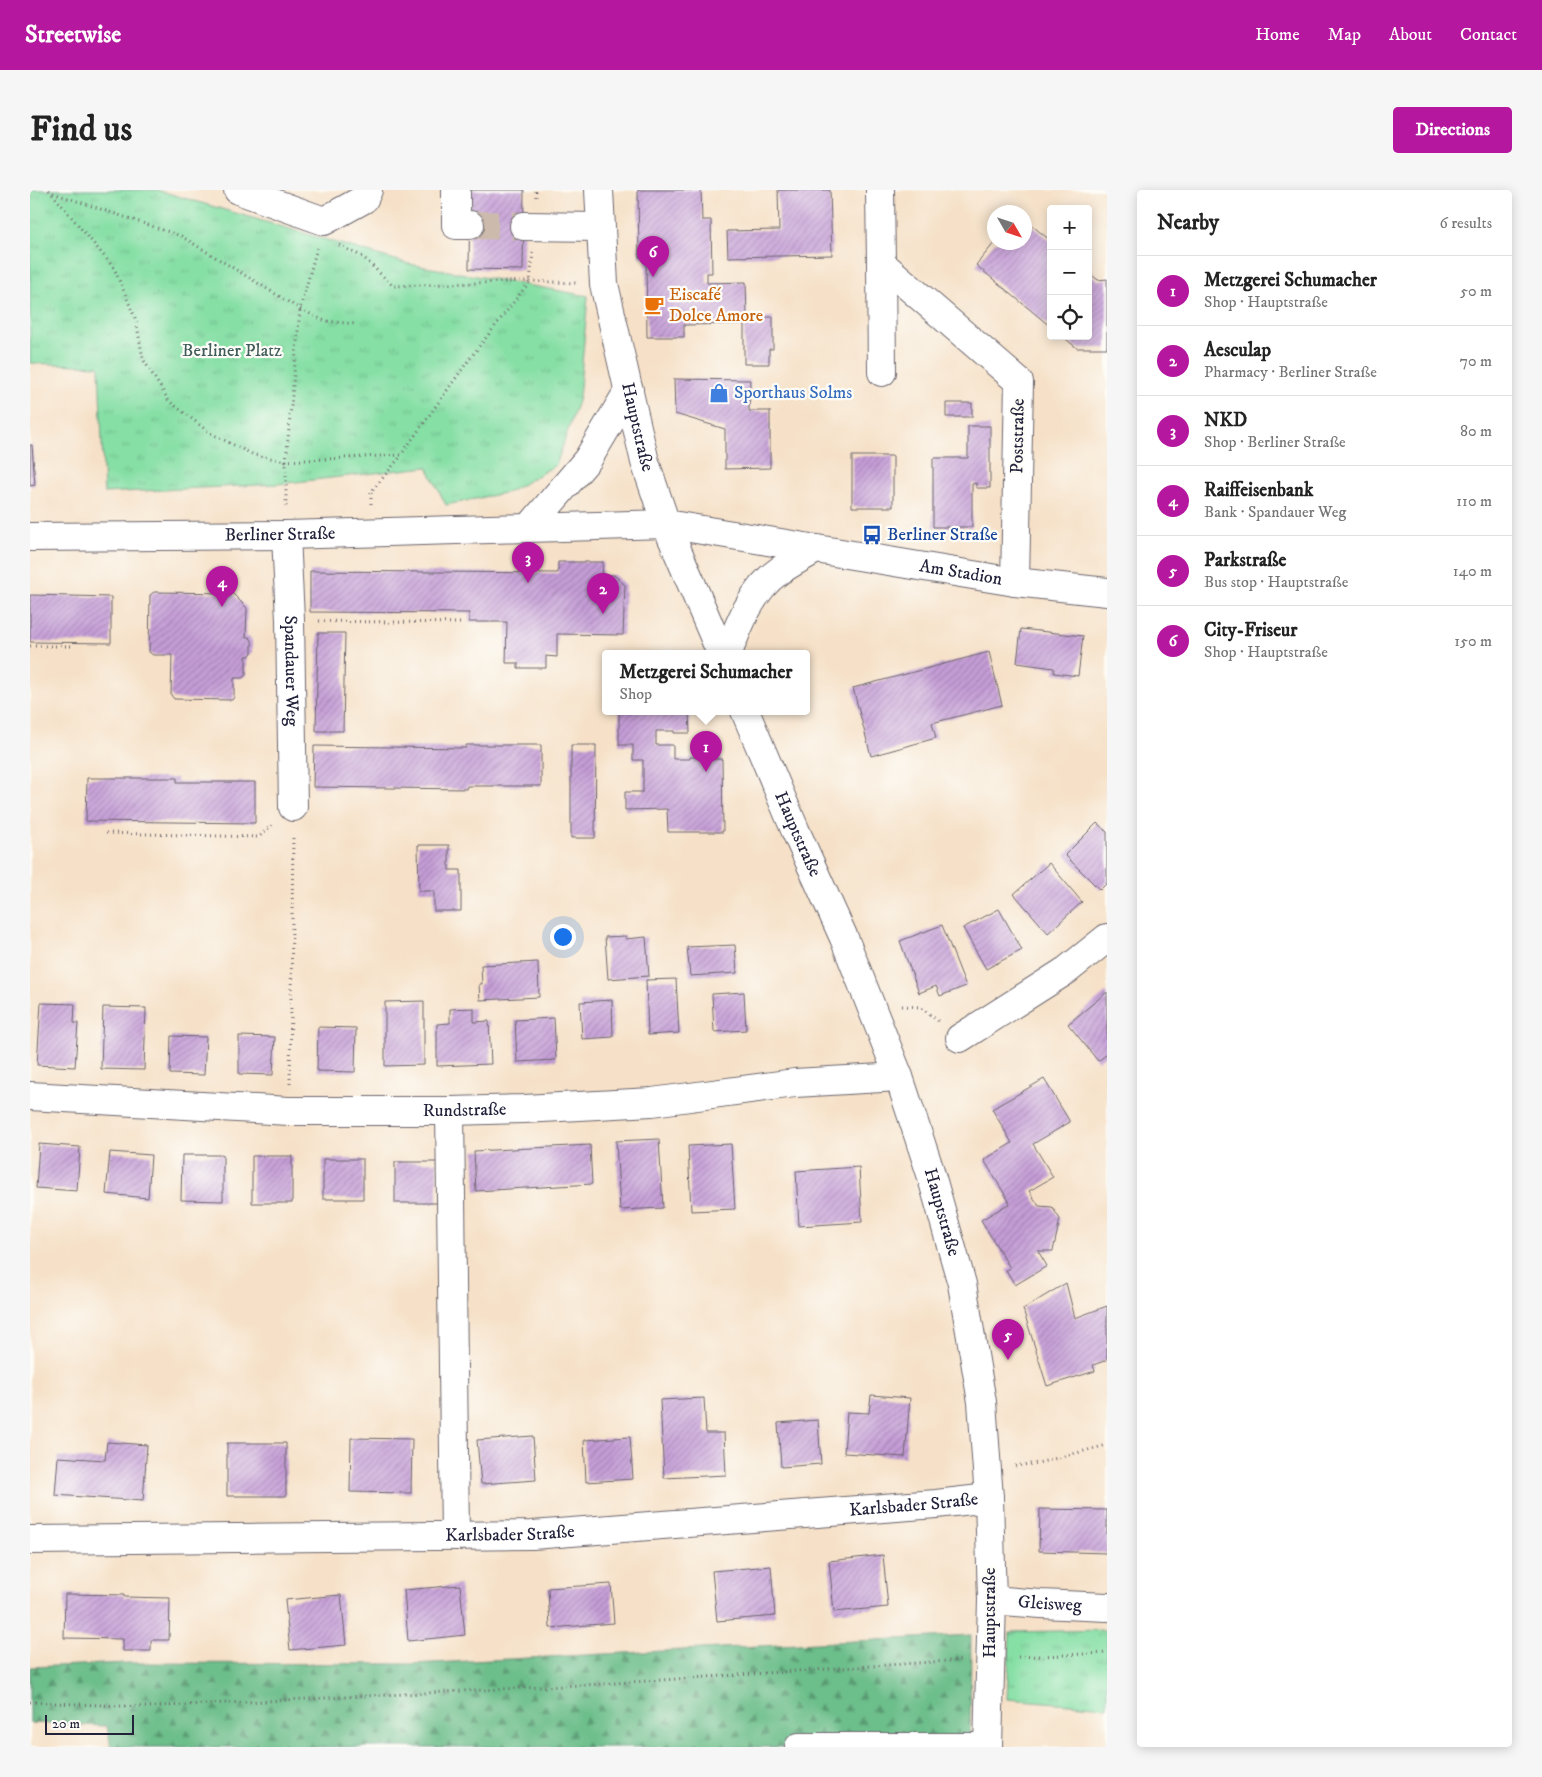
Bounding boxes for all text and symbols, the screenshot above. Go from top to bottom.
text: Streetwise [25,20,121,50]
text: Home [1255,24,1300,46]
text: Map [1328,24,1361,46]
text: About [1389,24,1432,46]
text: Contact [1460,24,1517,46]
button: Directions [1393,107,1512,153]
text: Find us [30,108,132,152]
north arrow [987,205,1032,250]
map controls [1047,205,1092,340]
button: + [1047,205,1092,250]
text: Nearby [1157,210,1219,236]
text: 6 results [1439,213,1492,233]
pin: 6 [637,236,669,277]
button: − [1047,250,1092,295]
text: Metzgerei Schumacher [1204,269,1377,292]
text: 1 [1170,281,1176,301]
text: 50 m [1460,281,1492,301]
place label: Eiscafé Dolce Amore [669,284,763,327]
text: Shop · Hauptstraße [1204,292,1328,312]
cafe icon: Eiscafé Dolce Amore [643,294,665,316]
button: locate [1047,295,1092,340]
text: Aesculap [1204,339,1271,362]
park label: Berliner Platz [182,340,282,362]
text: 2 [1169,351,1177,371]
text: 70 m [1460,351,1492,371]
text: Pharmacy · Berliner Straße [1204,362,1377,382]
street label: Hauptstraße [616,380,658,475]
shop icon: Sporthaus Solms [708,382,730,404]
place label: Sporthaus Solms [734,382,852,404]
street label: Poststraße [1006,398,1030,474]
text: NKD [1204,409,1247,432]
text: 3 [1170,421,1176,441]
text: 80 m [1460,421,1492,441]
text: Shop · Berliner Straße [1204,432,1346,452]
text: Raiffeisenbank [1204,479,1313,502]
text: 4 [1168,491,1178,511]
text: 110 m [1456,491,1492,511]
text: Bank · Spandauer Weg [1204,502,1346,522]
street label: Berliner Straße [225,523,336,546]
bus stop icon: Berliner Straße [861,524,883,546]
place label: Berliner Straße [887,524,998,546]
pin: 3 [512,542,544,583]
text: Parkstraße [1204,549,1286,572]
street label: Am Stadion [918,555,1004,591]
text: 5 [1169,561,1177,581]
text: 140 m [1453,561,1492,581]
pin: 4 [206,566,238,607]
text: Bus stop · Hauptstraße [1204,572,1348,592]
pin: 2 [587,573,619,614]
street label: Spandauer Weg [279,615,303,727]
text: City-Friseur [1204,619,1297,642]
text: 6 [1169,631,1177,651]
text: 150 m [1454,631,1492,651]
text: Shop · Hauptstraße [1204,642,1328,662]
popup [602,650,810,715]
text: Metzgerei Schumacher [620,661,792,684]
text: Shop [620,684,652,704]
pin: 1 [690,731,722,772]
street label: Hauptstraße [769,788,826,880]
your location [550,924,576,950]
street label: Rundstraße [423,1098,507,1122]
street label: Hauptstraße [919,1166,965,1259]
pin: 5 [992,1319,1024,1360]
street label: Karlsbader Straße [849,1488,979,1522]
street label: Karlsbader Straße [445,1521,575,1547]
street label: Hauptstraße [979,1568,1001,1658]
street label: Gleisweg [1017,1591,1082,1617]
scale bar [45,1712,134,1735]
text: 20 m [52,1715,80,1733]

